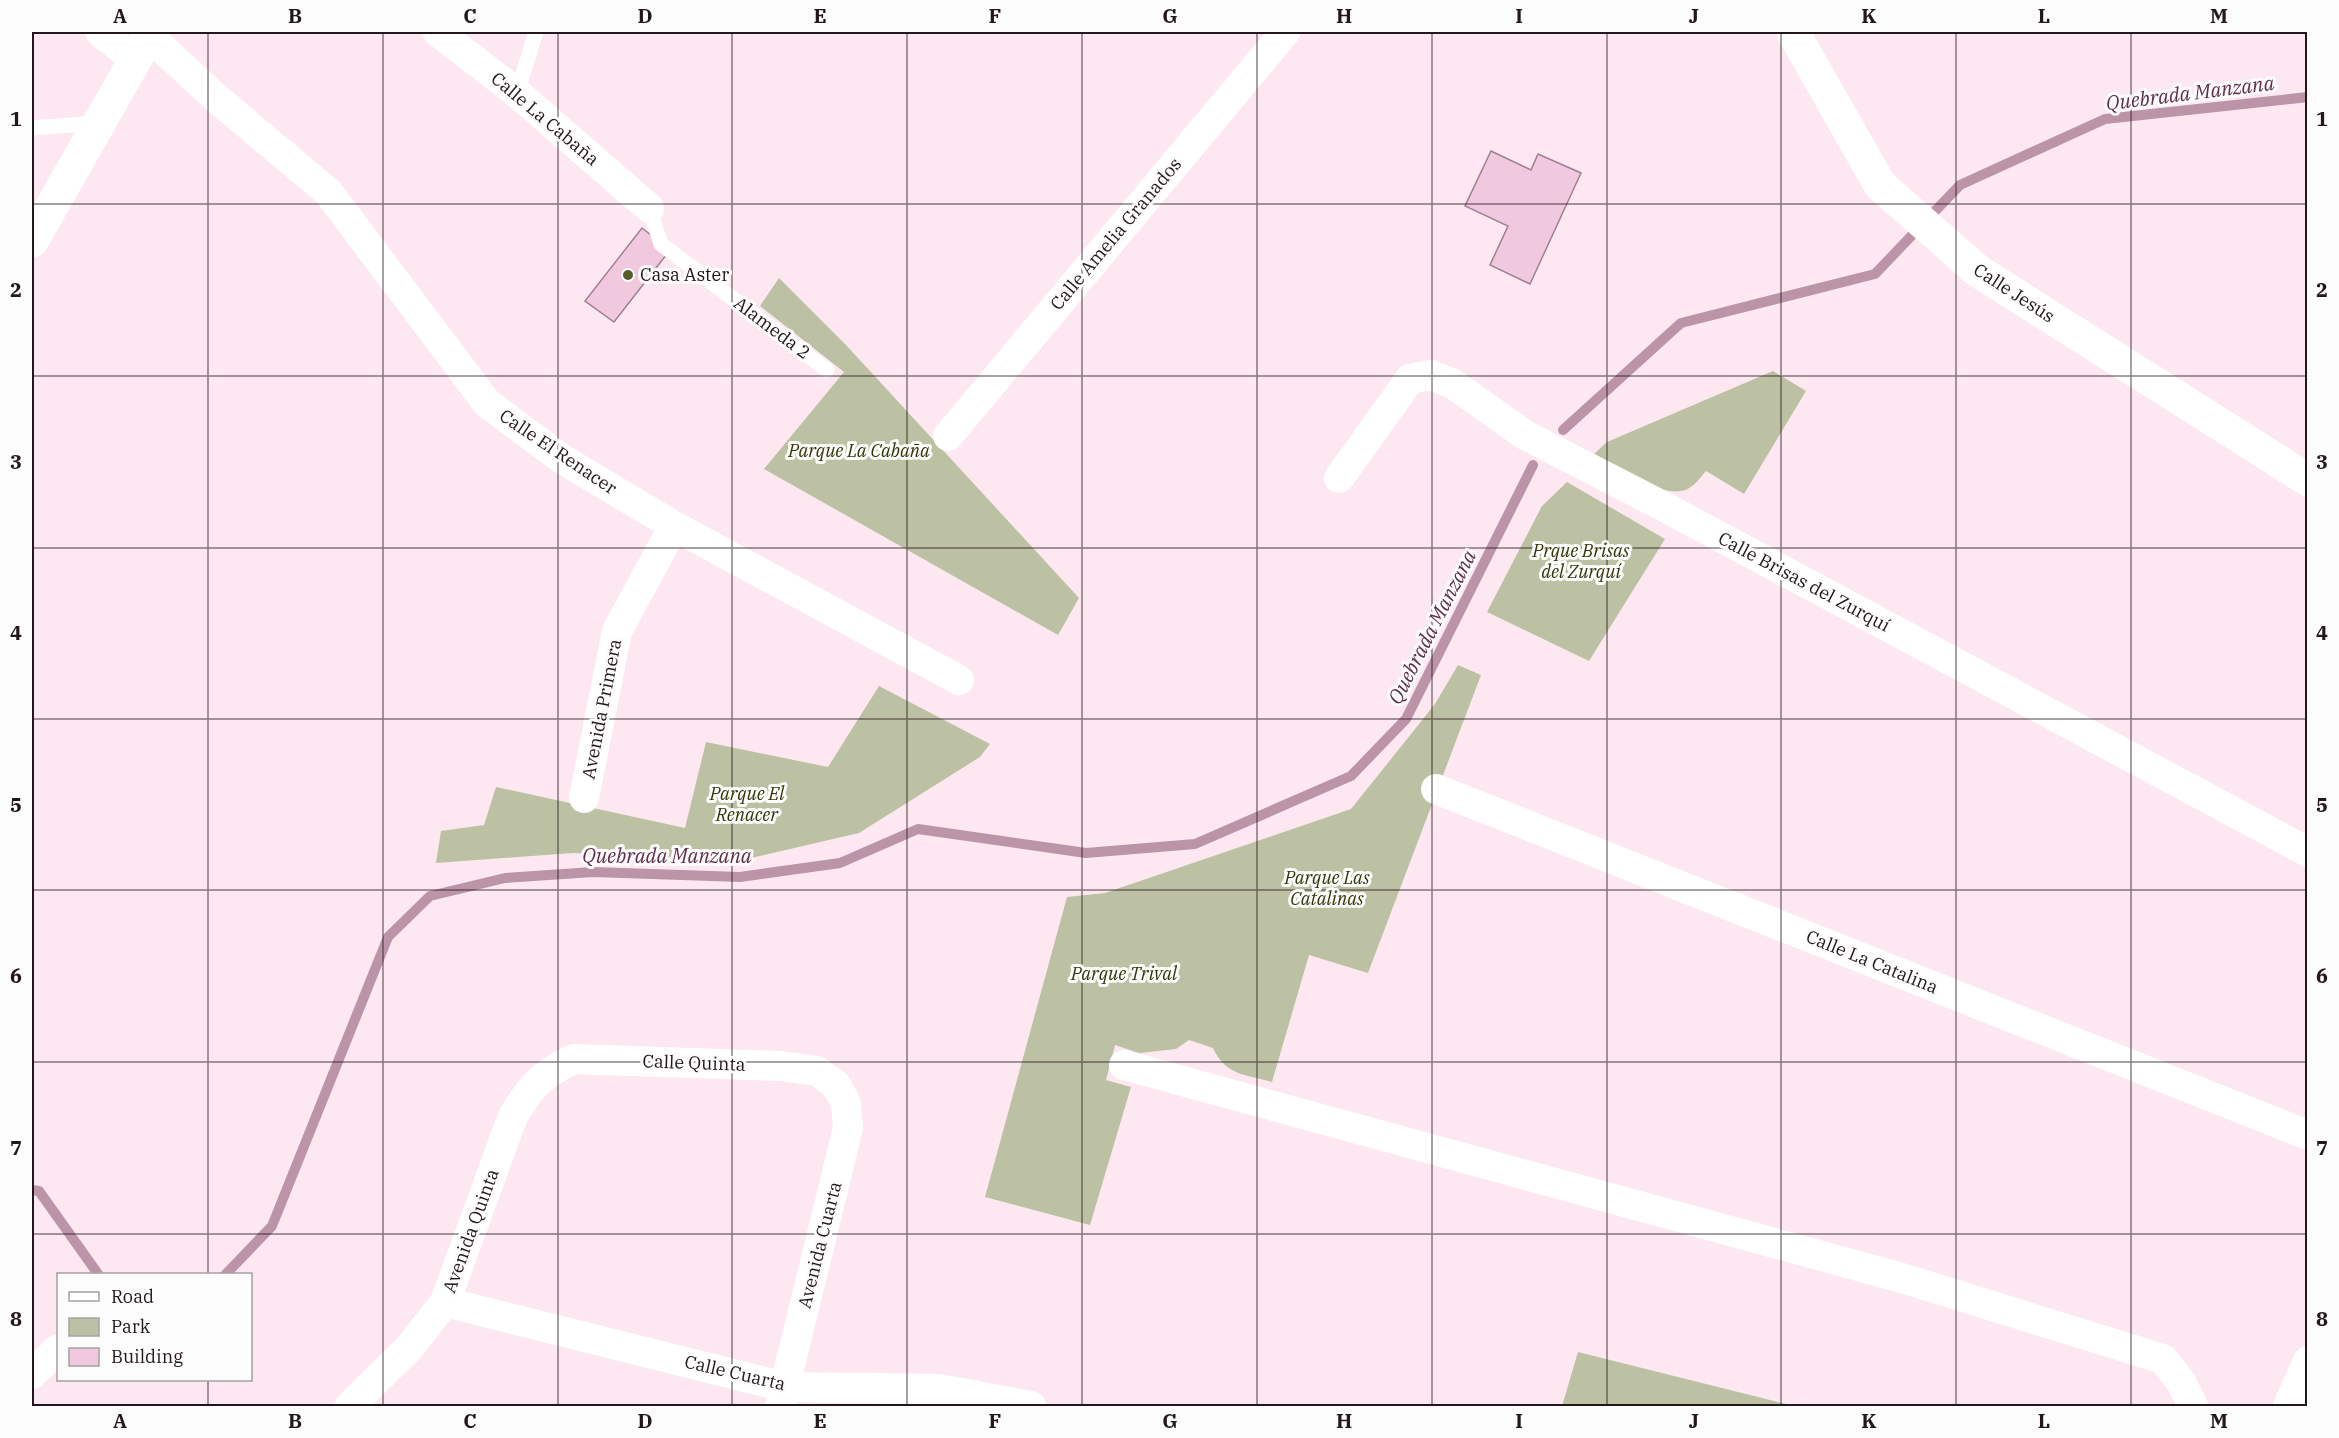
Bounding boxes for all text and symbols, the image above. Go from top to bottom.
text: A [113,2,127,29]
text: B [288,2,302,29]
text: C [463,2,477,29]
text: D [637,2,653,29]
text: E [813,2,827,29]
text: F [989,2,1001,29]
text: G [1162,2,1178,29]
text: H [1336,2,1352,29]
text: I [1515,2,1523,29]
text: J [1689,2,1699,29]
text: K [1861,2,1877,29]
text: L [2038,2,2050,29]
text: M [2210,2,2228,29]
street label: Calle La Cabaña [487,67,604,171]
water label: Quebrada Manzana [2104,69,2276,116]
text: 1 [10,105,22,132]
text: 1 [2316,105,2328,132]
street label: Calle Amelia Granados [1045,153,1186,315]
street label: Calle Jesús [1969,258,2059,327]
place label: Casa Aster [640,263,729,286]
marker: Casa Aster [621,268,635,282]
text: 2 [10,276,22,303]
text: 2 [2316,276,2328,303]
street label: Alameda 2 [729,291,815,364]
street label: Calle El Renacer [495,404,621,499]
park label: Parque La Cabaña [787,439,930,462]
text: 3 [10,448,22,475]
text: 3 [2316,448,2328,475]
street label: Calle Brisas del Zurquí [1714,526,1894,637]
park label: Prque Brisas del Zurquí [1531,539,1630,583]
water label: Quebrada Manzana [1381,545,1482,708]
text: 4 [10,619,22,646]
text: 4 [2316,619,2328,646]
street label: Avenida Primera [577,637,626,781]
park label: Parque El Renacer [709,782,785,826]
text: 5 [10,791,22,818]
text: 5 [2316,791,2328,818]
water label: Quebrada Manzana [582,842,752,869]
park label: Parque Las Catalinas [1283,866,1370,910]
street label: Calle La Catalina [1803,925,1942,999]
text: 6 [10,962,22,989]
park label: Parque Trival [1070,962,1178,985]
text: 6 [2316,962,2328,989]
street label: Calle Quinta [642,1049,746,1076]
text: 7 [10,1134,22,1161]
text: 7 [2316,1134,2328,1161]
street label: Avenida Quinta [437,1165,504,1296]
street label: Avenida Cuarta [793,1179,846,1311]
legend [57,1273,252,1381]
text: Road [111,1285,154,1308]
text: 8 [10,1305,22,1332]
text: 8 [2316,1305,2328,1332]
text: Park [111,1315,151,1338]
text: Building [111,1345,183,1368]
street label: Calle Cuarta [682,1350,788,1395]
text: A [113,1407,127,1434]
text: B [288,1407,302,1434]
text: C [463,1407,477,1434]
text: D [637,1407,653,1434]
text: E [813,1407,827,1434]
text: F [989,1407,1001,1434]
text: G [1162,1407,1178,1434]
text: H [1336,1407,1352,1434]
text: I [1515,1407,1523,1434]
text: J [1689,1407,1699,1434]
text: K [1861,1407,1877,1434]
text: L [2038,1407,2050,1434]
text: M [2210,1407,2228,1434]

